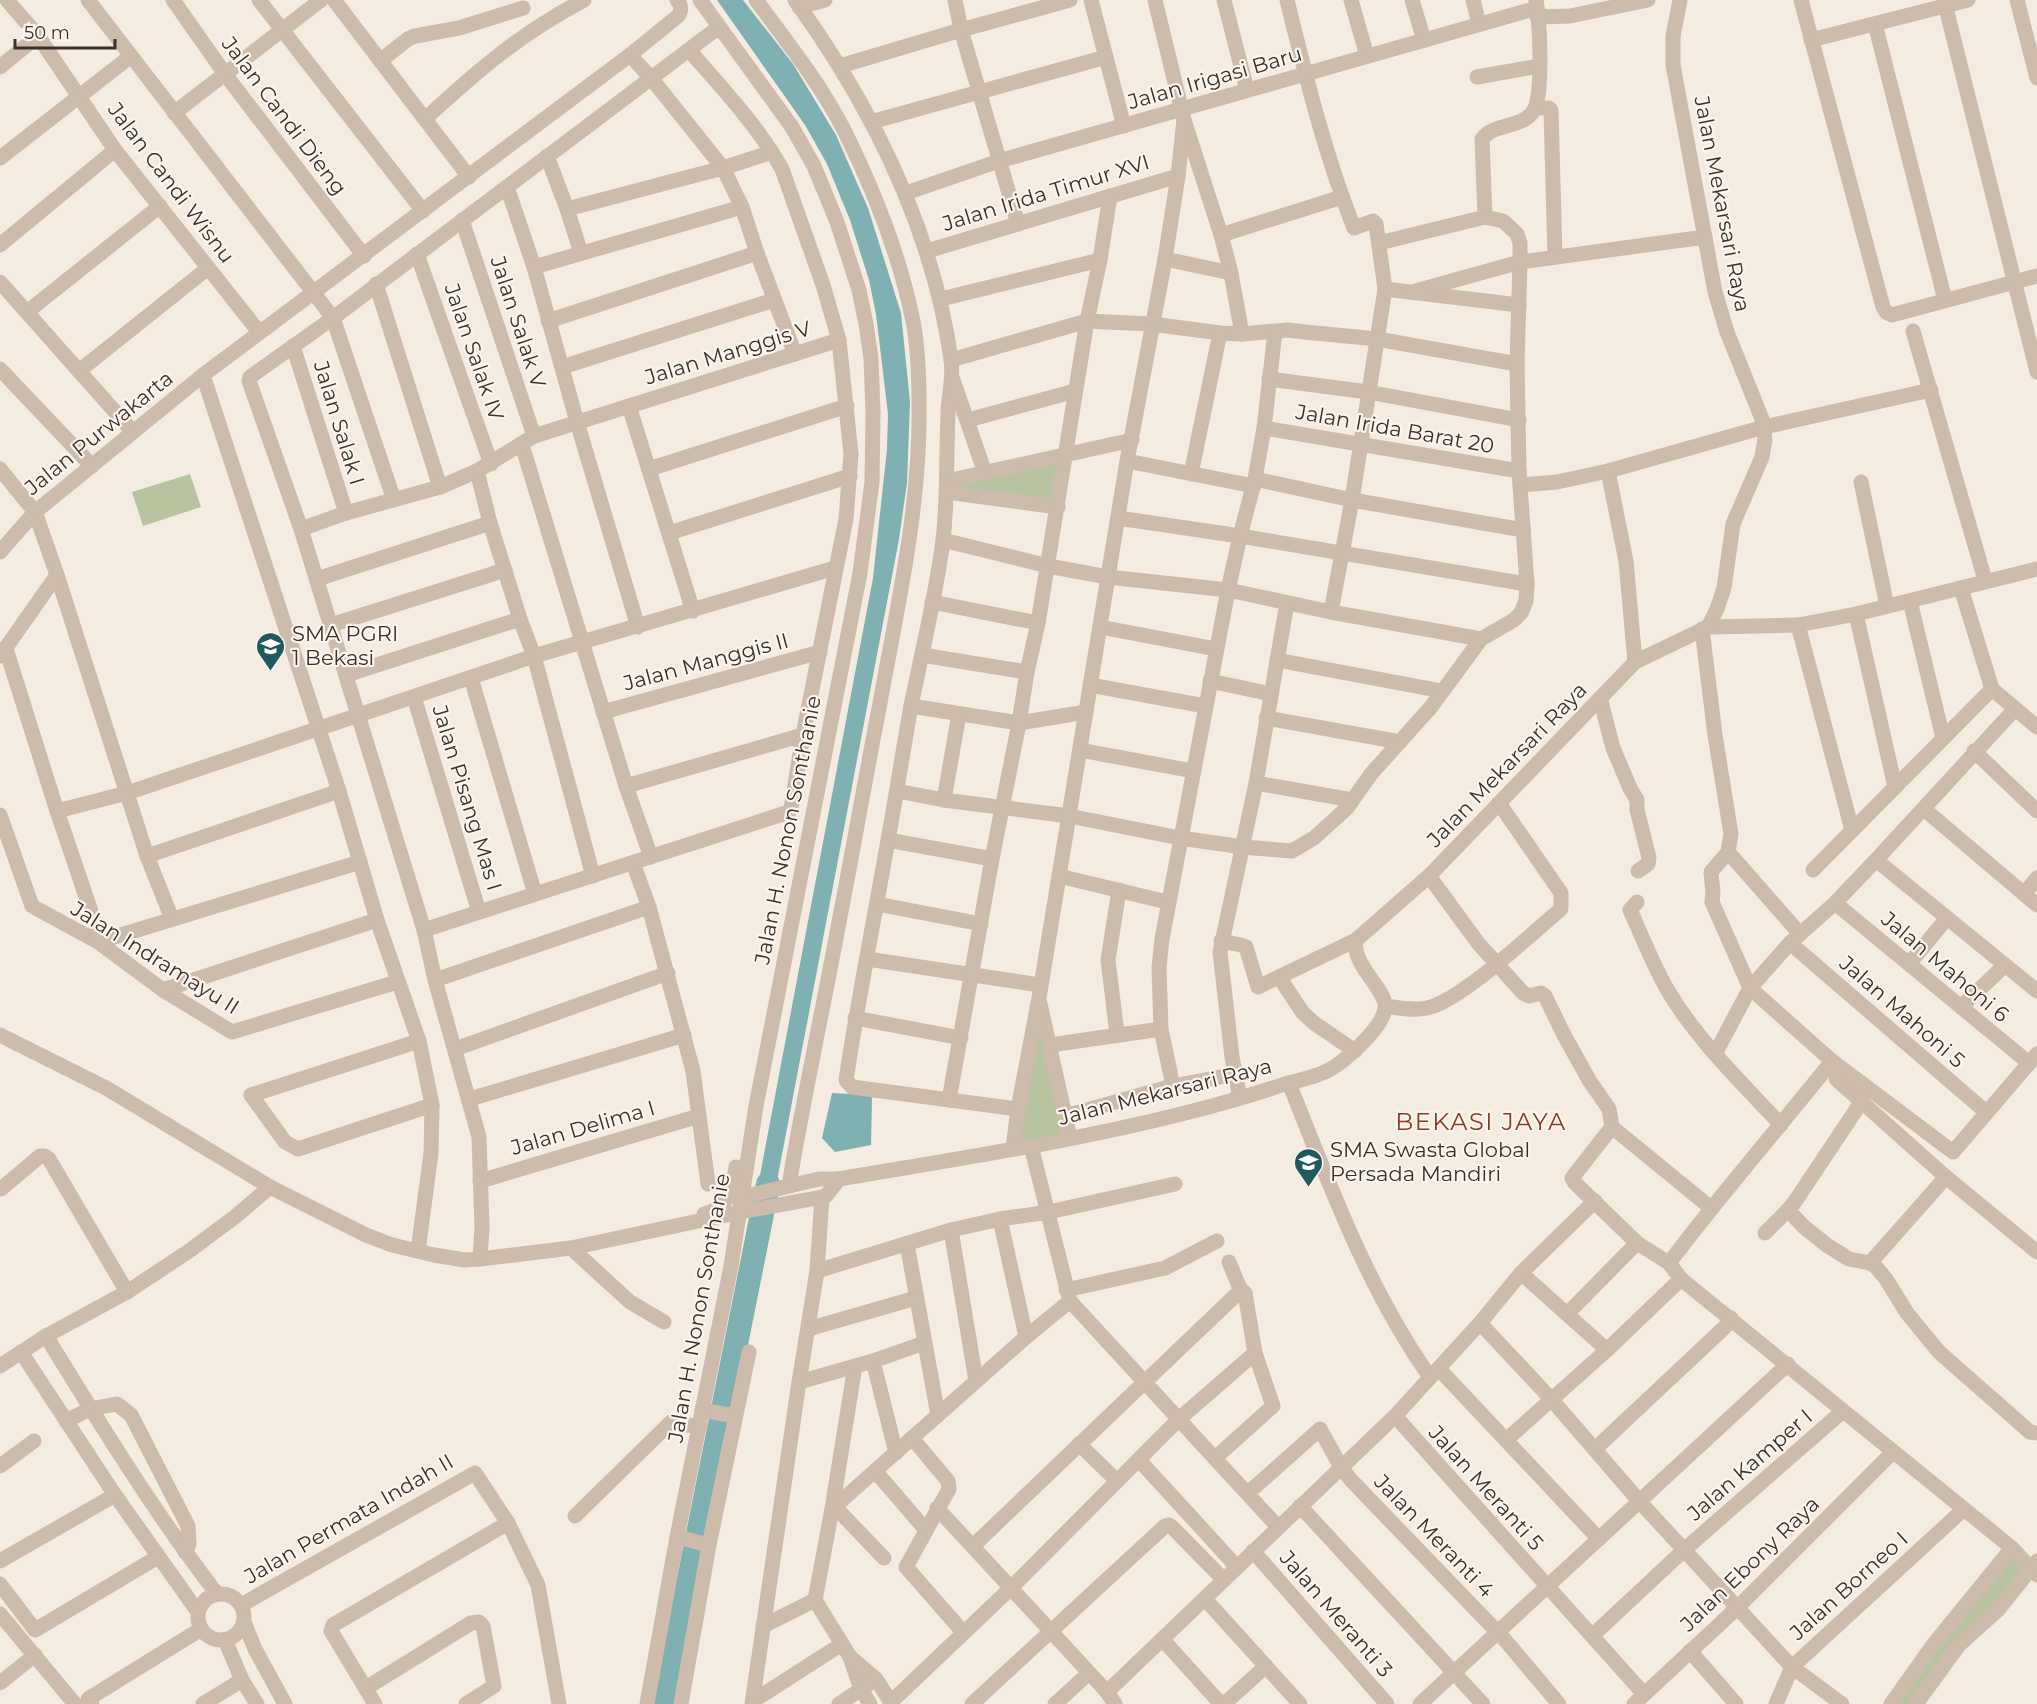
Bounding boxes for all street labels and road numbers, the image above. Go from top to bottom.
street label: Jalan Candi Dieng [216,31,352,200]
street label: Jalan Irigasi Baru [1124,41,1305,115]
street label: Jalan Mekarsari Raya [1689,93,1756,314]
street label: Jalan Candi Wisnu [102,97,240,268]
street label: Jalan Irida Timur XVI [938,149,1152,236]
street label: Jalan Salak V [485,252,552,391]
street label: Jalan Salak IV [439,279,510,424]
street label: Jalan Manggis V [641,315,814,390]
street label: Jalan Salak I [308,357,370,488]
street label: Jalan Purwakarta [19,365,178,501]
street label: Jalan Irida Barat 20 [1293,399,1496,458]
street label: Jalan Manggis II [619,627,791,696]
street label: Jalan Mekarsari Raya [1421,677,1592,853]
street label: Jalan H. Nonon Sonthanie [749,694,826,967]
street label: Jalan Pisang Mas I [427,701,508,894]
street label: Jalan Indramayu II [66,895,244,1019]
street label: Jalan Mahoni 6 [1876,905,2014,1027]
street label: Jalan Mahoni 5 [1834,950,1970,1073]
street label: Jalan Mekarsari Raya [1055,1053,1274,1130]
street label: Jalan Delima I [507,1095,658,1160]
street label: Jalan H. Nonon Sonthanie [662,1171,735,1445]
street label: Jalan Kamper I [1681,1404,1817,1526]
street label: Jalan Meranti 5 [1423,1419,1549,1555]
street label: Jalan Permata Indah II [239,1449,457,1589]
street label: Jalan Meranti 4 [1369,1468,1499,1602]
street label: Jalan Ebony Raya [1674,1491,1824,1637]
street label: Jalan Borneo I [1784,1526,1913,1646]
street label: Jalan Meranti 3 [1274,1545,1398,1682]

